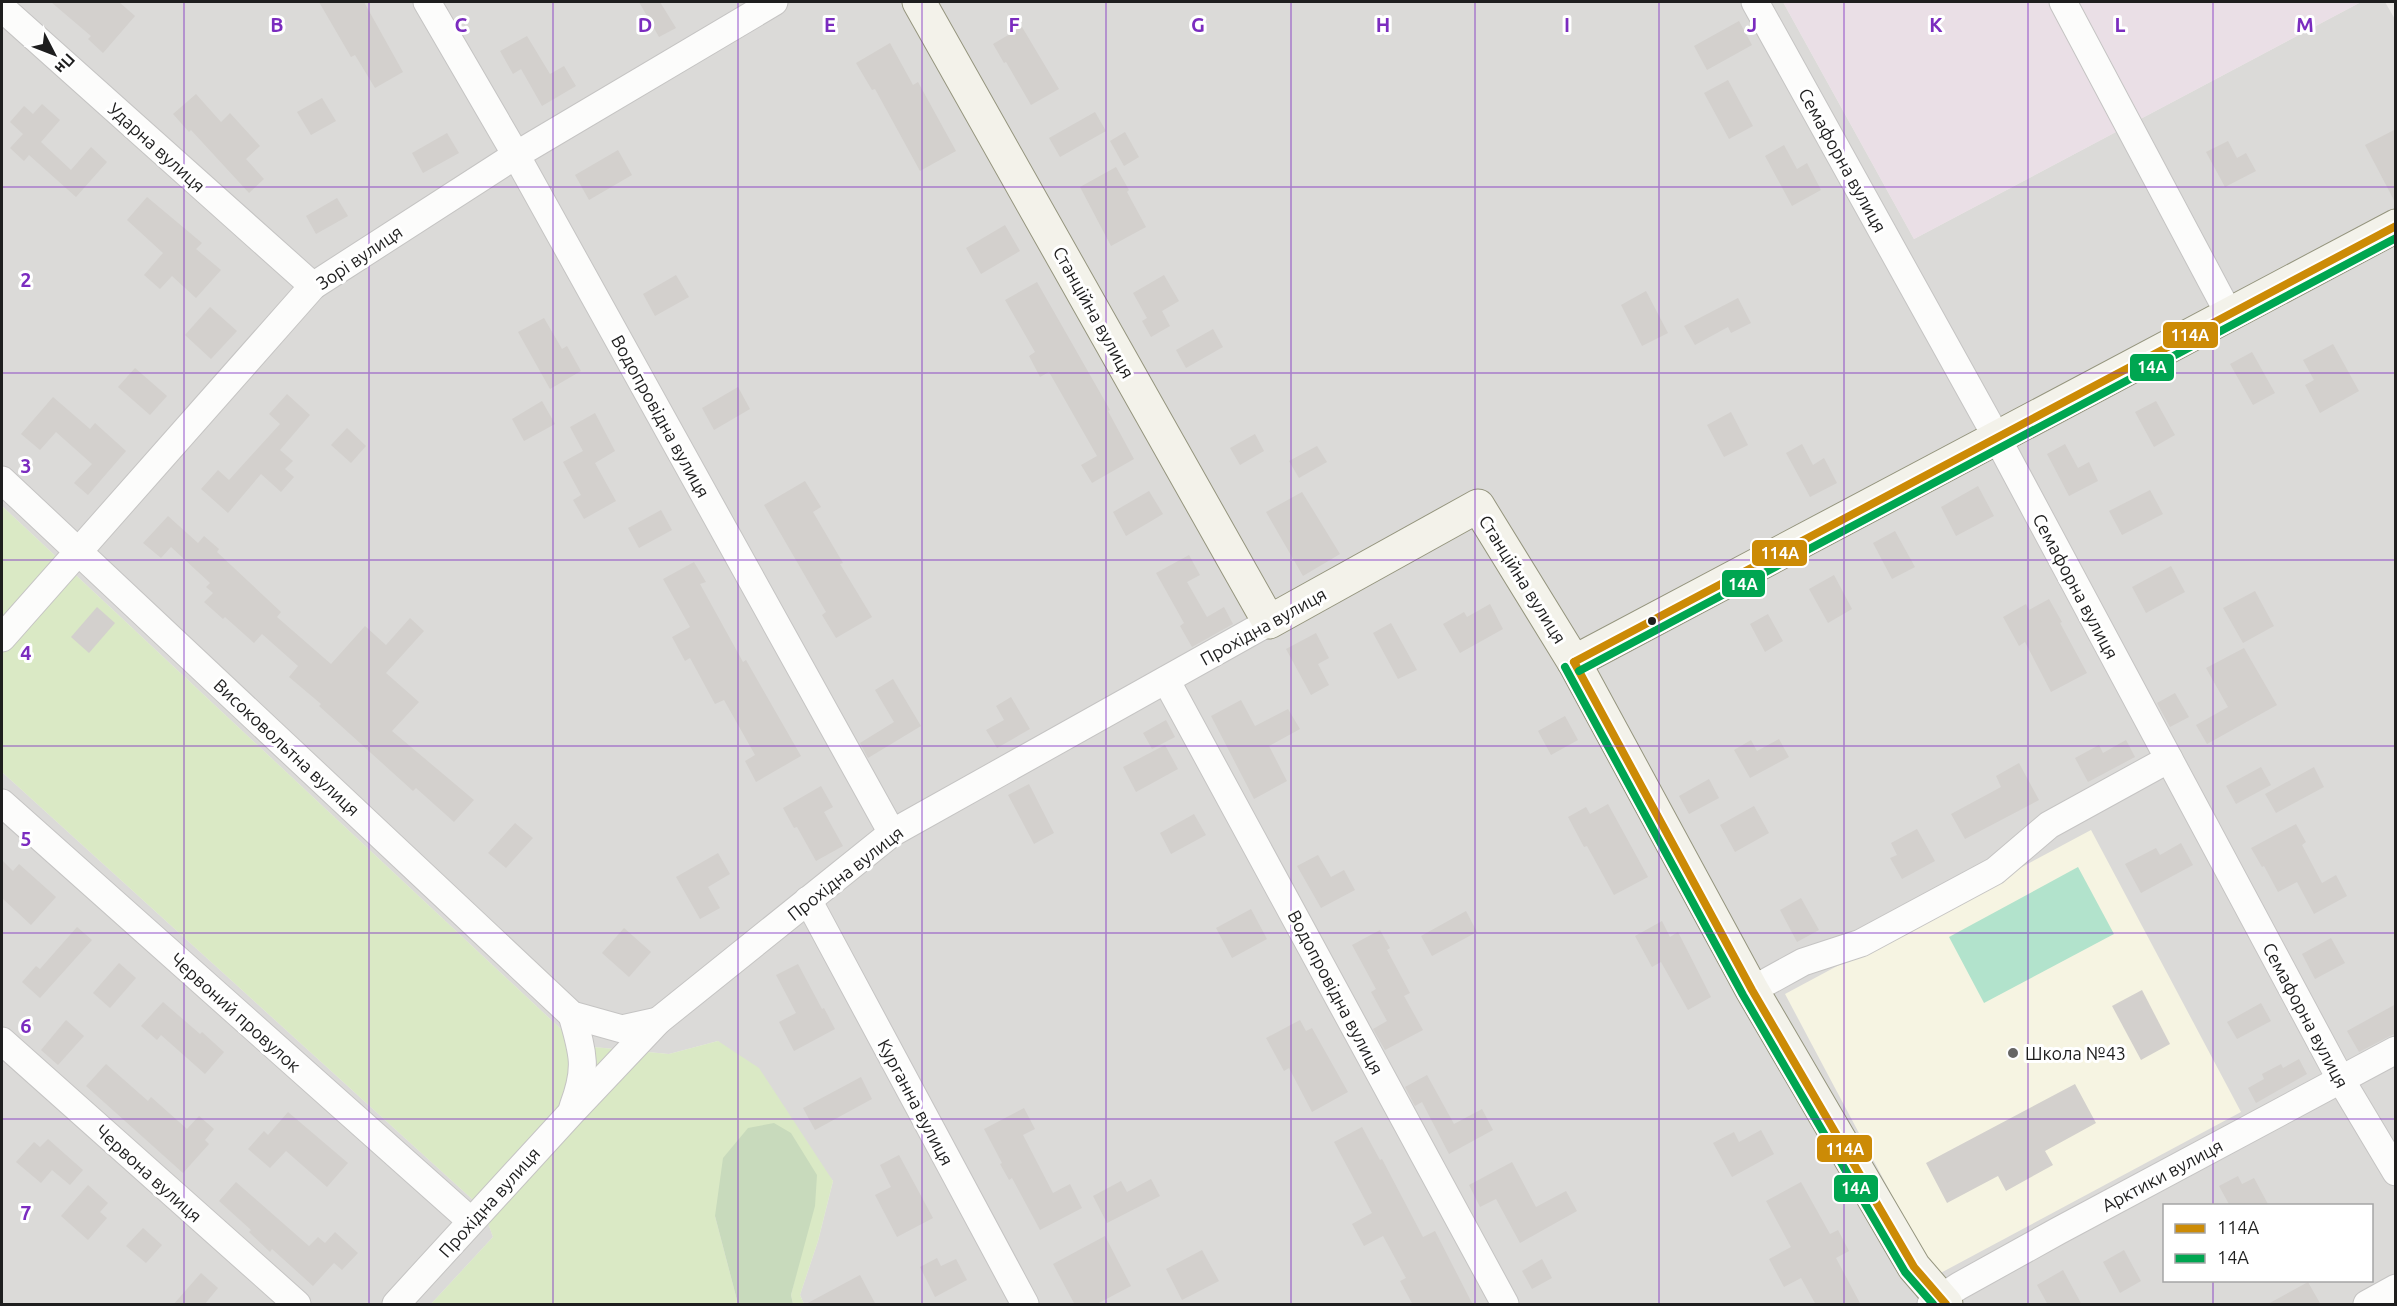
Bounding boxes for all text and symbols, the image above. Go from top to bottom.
text: B [270,13,284,36]
text: C [455,13,468,36]
text: D [638,13,652,36]
text: E [824,13,836,36]
text: F [1008,13,1020,36]
text: G [1191,13,1205,36]
text: H [1376,13,1390,36]
text: I [1564,13,1570,36]
text: J [1747,13,1757,36]
text: K [1929,13,1943,36]
text: L [2115,13,2126,36]
text: M [2296,13,2314,36]
north arrow [24,24,84,84]
text: Пн [51,50,79,78]
street label: Семафорна вулиця [1795,84,1891,236]
street label: Ударна вулиця [105,98,209,196]
street label: Зорі вулиця [312,221,406,293]
street label: Станційна вулиця [1050,243,1138,381]
text: 2 [20,268,32,291]
line badge: 114А [2162,321,2219,349]
text: 114А [2171,326,2210,344]
street label: Водопровідна вулиця [608,331,714,501]
line badge: 14А [2129,353,2175,382]
text: 14А [2137,358,2167,376]
text: 3 [20,454,32,477]
street label: Семафорна вулиця [2029,510,2123,662]
street label: Станційна вулиця [1475,511,1571,647]
line badge: 114А [1751,539,1808,567]
text: 114А [1761,544,1800,562]
line badge: 14А [1721,569,1766,598]
text: 14А [1728,575,1758,593]
street label: Прохідна вулиця [1197,583,1329,669]
unlabelled marker [1646,615,1658,627]
text: 4 [20,641,32,664]
street label: Високовольтна вулиця [210,674,364,820]
street label: Прохідна вулиця [783,822,907,924]
text: 5 [20,827,32,850]
street label: Водопровідна вулиця [1284,907,1388,1077]
street label: Семафорна вулиця [2259,939,2353,1091]
street label: Червоний провулок [167,948,305,1076]
text: 6 [20,1014,32,1037]
street label: Курганна вулиця [874,1035,958,1169]
place label: Школа №43 [2025,1043,2126,1063]
marker: Школа №43 [2006,1046,2020,1060]
street label: Червона вулиця [92,1120,206,1226]
line badge: 114А [1816,1134,1873,1163]
street label: Арктики вулиця [2098,1135,2226,1215]
text: 114А [1826,1140,1865,1158]
street label: Прохідна вулиця [434,1143,544,1261]
line badge: 14А [1833,1174,1879,1203]
text: 14А [1841,1179,1871,1197]
text: 7 [20,1201,32,1224]
legend [2163,1204,2373,1282]
text: 114А [2217,1217,2259,1237]
text: 14А [2217,1247,2249,1267]

